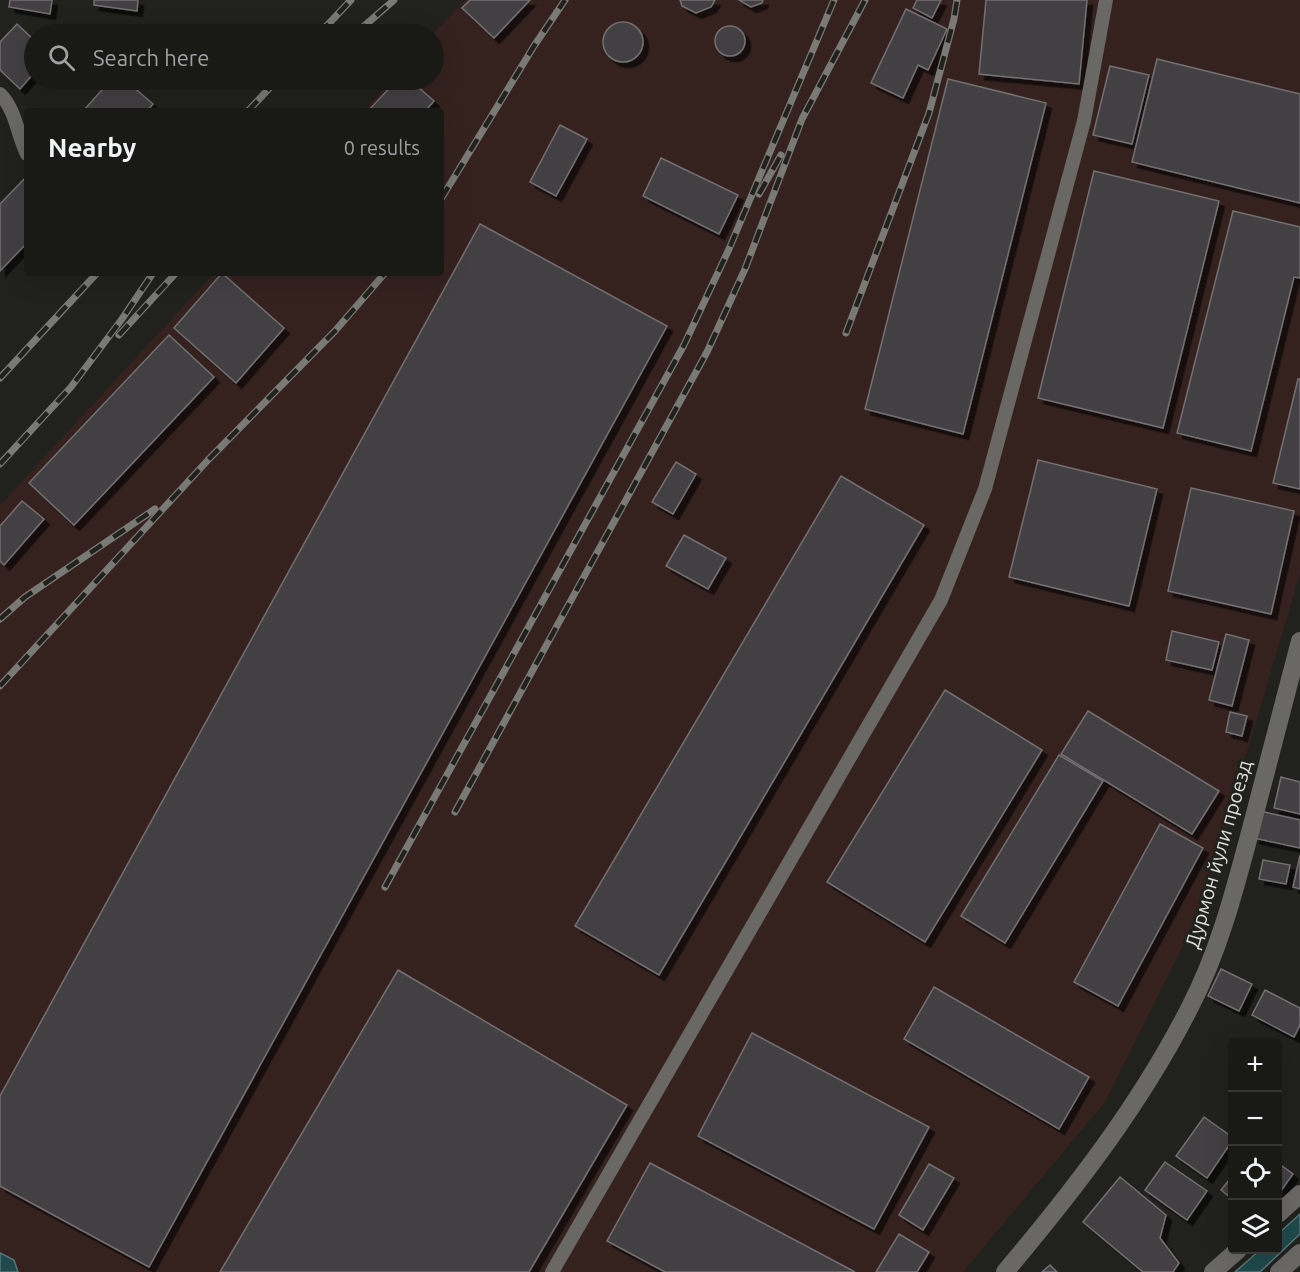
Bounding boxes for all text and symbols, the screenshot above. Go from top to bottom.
search box [24,24,444,90]
icon: search [45,41,78,74]
text: Search here [93,45,209,70]
text: Nearby [48,133,136,162]
text: 0 results [344,136,420,159]
street label: Дурмон йули проезд [1180,757,1256,951]
map controls [1228,1038,1282,1254]
button: + [1228,1038,1282,1092]
button: − [1228,1092,1282,1146]
button: locate [1228,1146,1282,1200]
button: layers [1228,1200,1282,1254]

